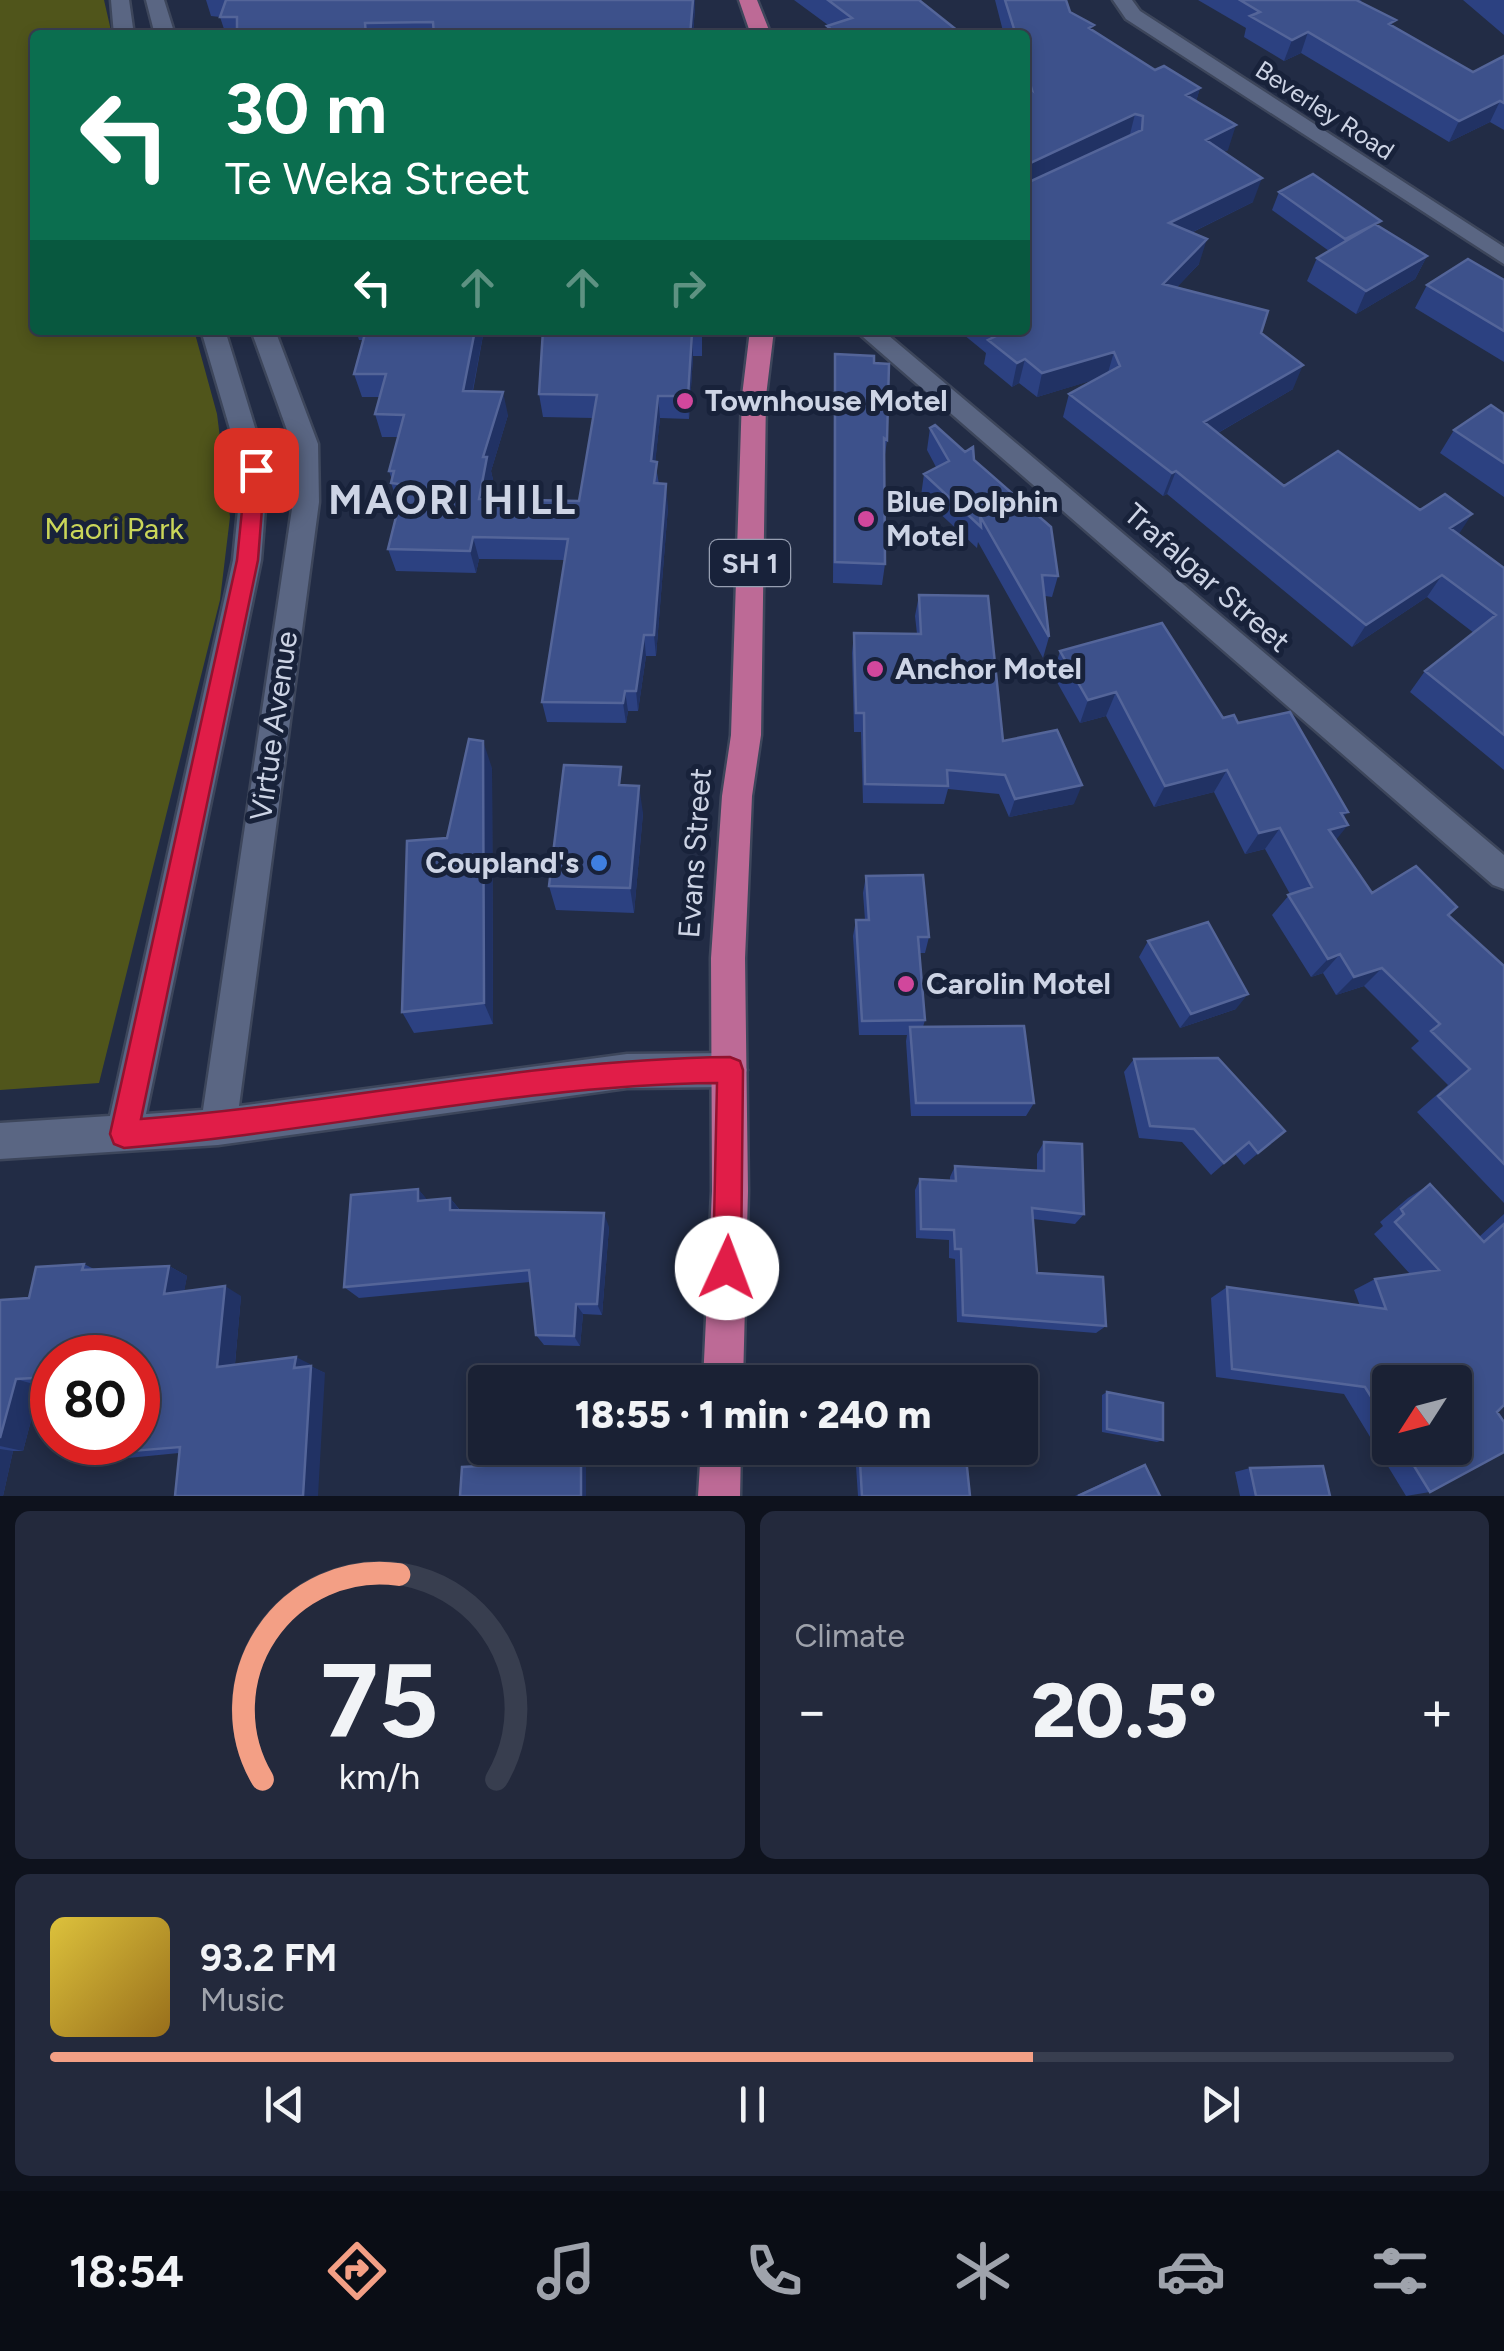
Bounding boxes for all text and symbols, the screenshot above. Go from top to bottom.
street label: Beverley Road [1250,54,1400,166]
text: 30 m [225,66,387,151]
icon: left [60,70,190,200]
text: Te Weka Street [225,151,530,205]
icon: left [345,260,400,315]
icon: ahead [450,260,505,315]
icon: ahead [555,260,610,315]
icon: right [660,260,715,315]
place label: Townhouse Motel [705,382,948,419]
marker: Townhouse Motel [674,390,696,412]
pin [214,428,299,513]
icon: arrive [229,443,284,498]
district label: MAORI HILL [328,476,578,524]
place label: Blue Dolphin Motel [886,483,1058,554]
street label: Trafalgar Street [1117,495,1298,660]
marker: Blue Dolphin Motel [855,508,877,530]
park label: Maori Park [44,510,184,547]
road number: SH 1 [710,540,790,586]
street label: Virtue Avenue [242,629,305,823]
place label: Anchor Motel [895,650,1082,687]
marker: Anchor Motel [864,658,886,680]
street label: Evans Street [670,767,719,939]
place label: Coupland's [425,844,579,881]
marker: Coupland's [588,852,610,874]
place label: Carolin Motel [926,965,1111,1002]
marker: Carolin Motel [895,973,917,995]
position arrow [675,1216,779,1320]
speed limit sign: 80 [30,1335,160,1465]
north arrow [1372,1365,1472,1465]
map controls [1372,1365,1472,1465]
text: 18:55 · 1 min · 240 m [575,1392,931,1438]
text: Climate [795,1617,905,1655]
text: 75 [321,1638,439,1763]
text: 20.5° [1031,1666,1217,1756]
text: − [795,1678,829,1744]
text: + [1420,1678,1454,1744]
text: km/h [339,1755,421,1798]
text: 93.2 FM [200,1935,337,1981]
text: Music [200,1981,285,2019]
icon: previous [257,2077,312,2132]
icon: pause [725,2077,780,2132]
icon: next [1193,2077,1248,2132]
icon: directions [322,2236,392,2306]
icon: music [531,2236,601,2306]
icon: phone [739,2236,809,2306]
icon: climate [948,2236,1018,2306]
icon: car [1156,2236,1226,2306]
icon: filters [1365,2236,1435,2306]
text: 18:54 [69,2244,184,2298]

